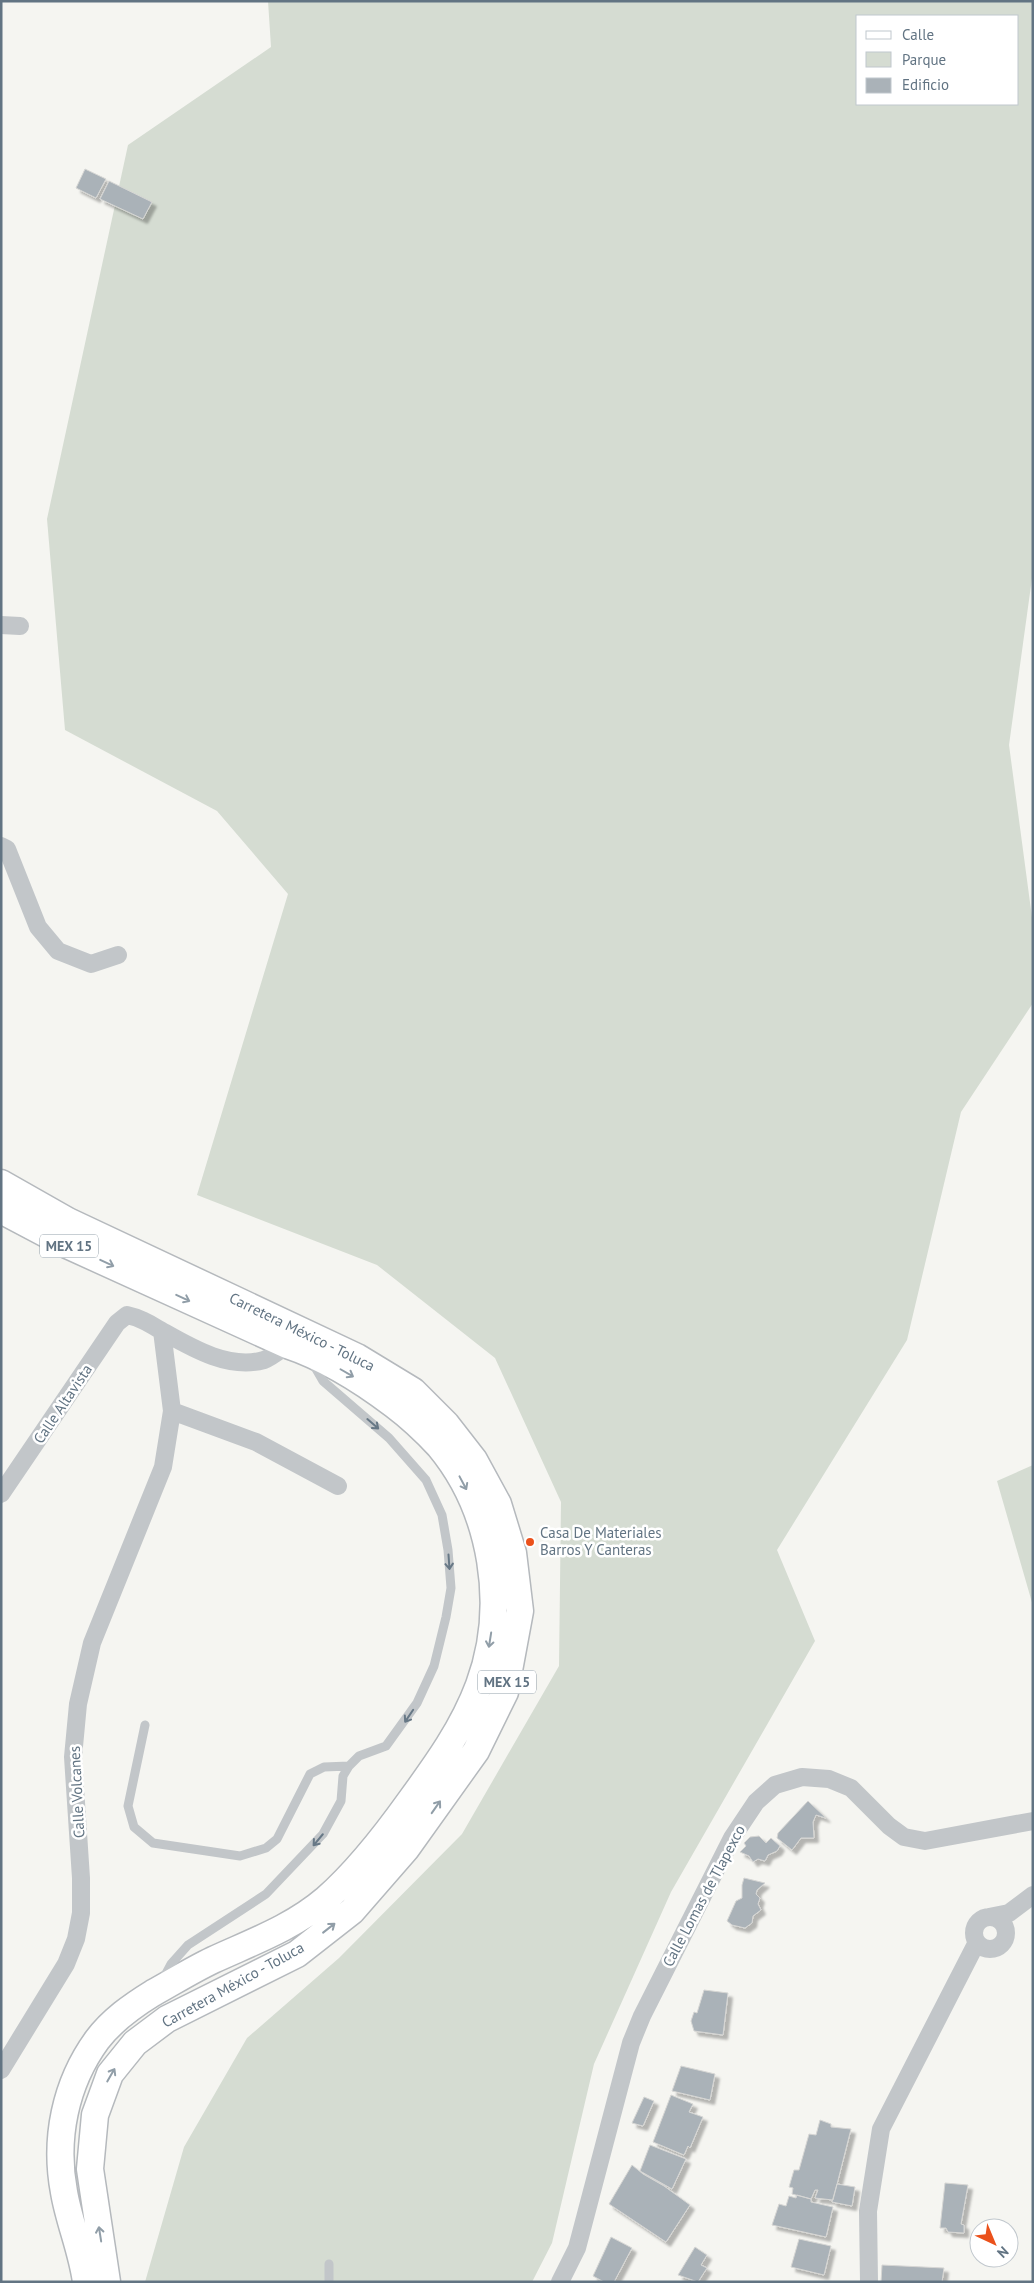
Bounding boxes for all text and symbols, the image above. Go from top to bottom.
legend [856,15,1019,105]
text: Calle [902,25,934,44]
text: Parque [902,50,946,69]
text: Edificio [902,75,949,94]
road number: MEX 15 [40,1234,98,1258]
one-way arrow [99,1259,114,1269]
street label: Carretera México - Toluca [226,1288,378,1375]
one-way arrow [175,1293,190,1303]
street label: Calle Altavista [29,1361,96,1447]
one-way arrow [339,1368,353,1378]
one-way arrow [367,1418,380,1430]
one-way arrow [458,1476,468,1491]
place label: Casa De Materiales Barros Y Canteras [540,1523,662,1559]
marker: Casa De Materiales Barros Y Canteras [524,1536,536,1548]
one-way arrow [445,1553,454,1569]
one-way arrow [484,1632,494,1648]
road number: MEX 15 [478,1670,536,1694]
one-way arrow [404,1709,414,1723]
street label: Calle Volcanes [65,1746,88,1839]
one-way arrow [431,1800,441,1814]
street label: Calle Lomas de Tlapexco [658,1822,749,1970]
one-way arrow [313,1833,324,1846]
one-way arrow [323,1923,336,1934]
street label: Carretera México - Toluca [158,1938,307,2032]
one-way arrow [106,2069,116,2083]
north arrow [969,2218,1019,2268]
one-way arrow [94,2226,104,2242]
text: N [993,2243,1013,2262]

